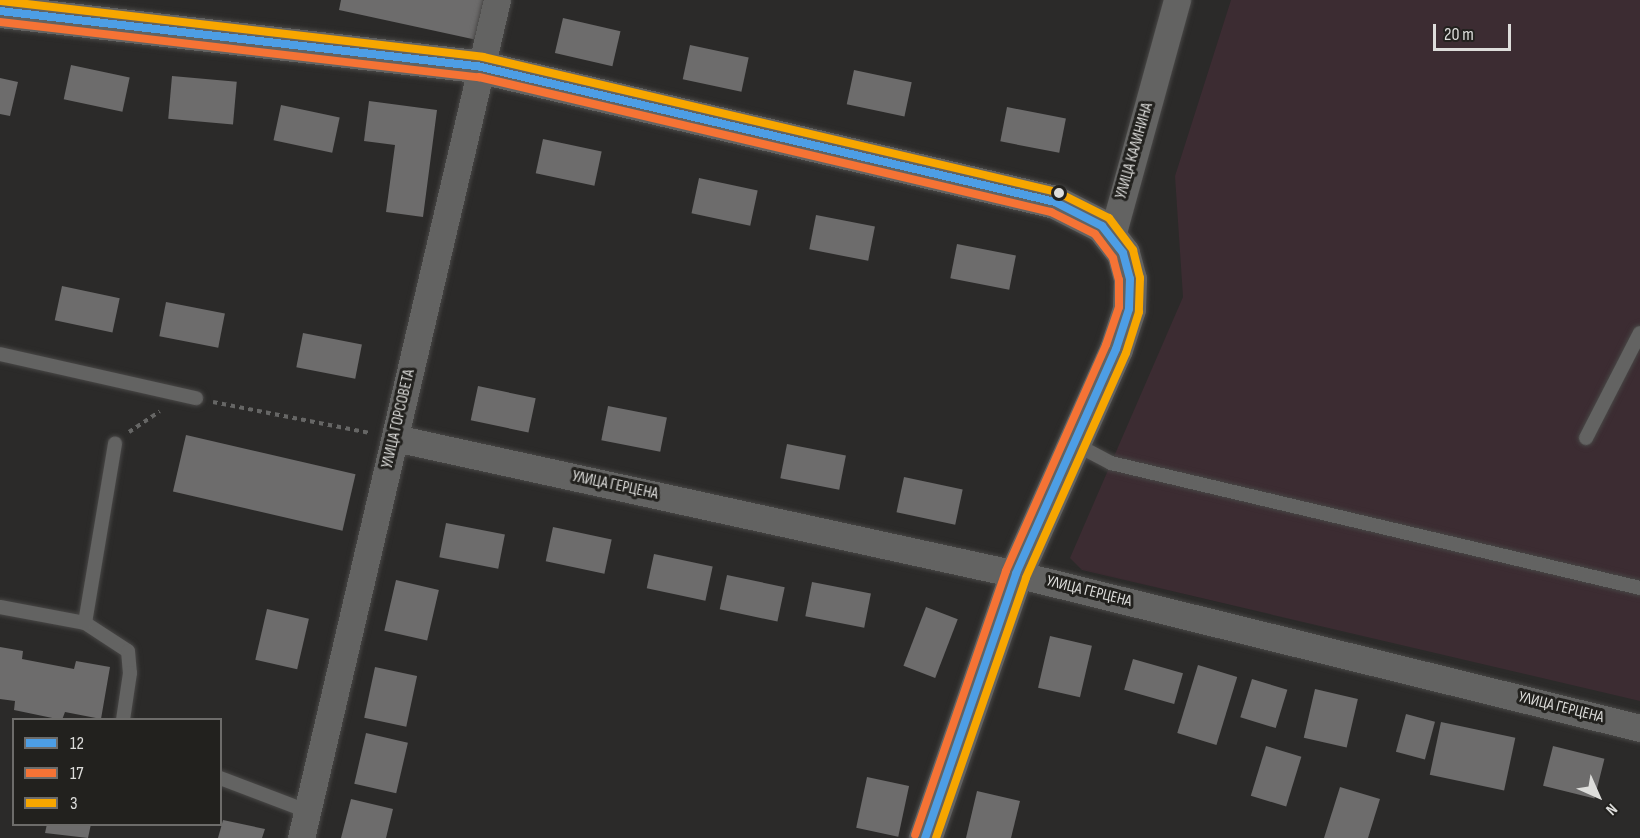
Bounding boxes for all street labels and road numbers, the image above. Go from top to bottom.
street label: УЛИЦА КАЛИНИНА [1112,101,1158,201]
street label: УЛИЦА ГОРСОВЕТА [378,368,420,470]
street label: УЛИЦА ГЕРЦЕНА [570,468,660,504]
street label: УЛИЦА ГЕРЦЕНА [1044,572,1134,612]
street label: УЛИЦА ГЕРЦЕНА [1516,688,1606,728]

